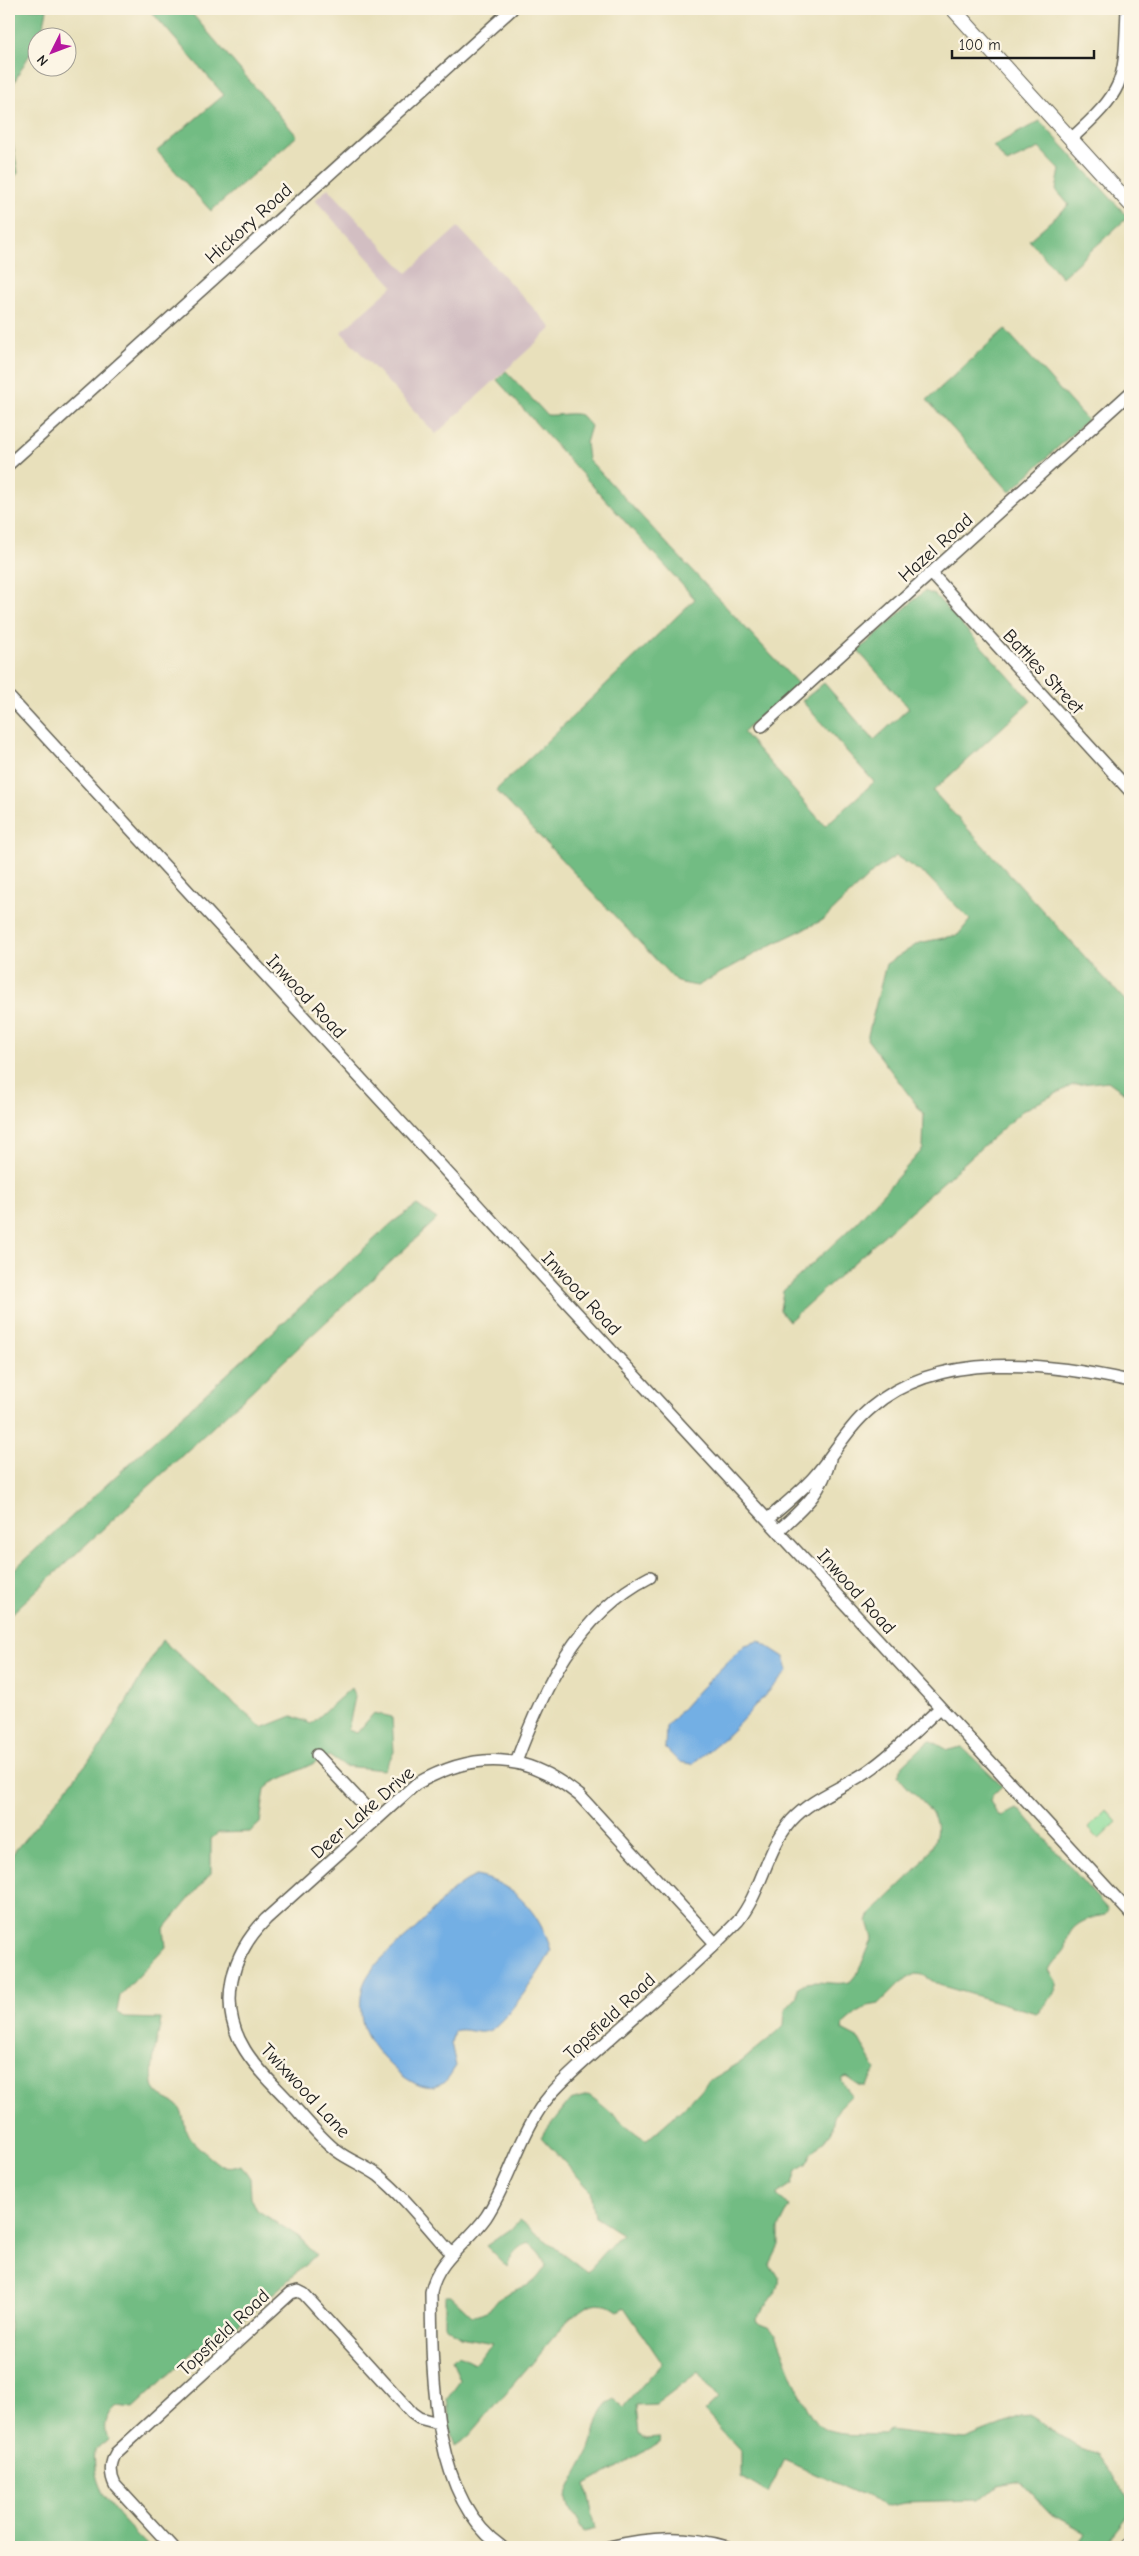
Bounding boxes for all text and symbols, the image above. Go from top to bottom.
north arrow [28,28,78,78]
scale bar [952,28,1094,60]
text: 100 m [959,36,1001,54]
text: N [33,51,52,69]
street label: Hickory Road [201,179,297,269]
street label: Hazel Road [894,509,977,587]
street label: Battles Street [998,625,1089,719]
street label: Inwood Road [262,950,351,1043]
street label: Inwood Road [537,1247,626,1340]
street label: Inwood Road [812,1545,900,1639]
street label: Deer Lake Drive [307,1762,419,1864]
street label: Topsfield Road [559,1969,660,2065]
street label: Twixwood Lane [256,2039,355,2142]
street label: Topsfield Road [173,2285,274,2381]

